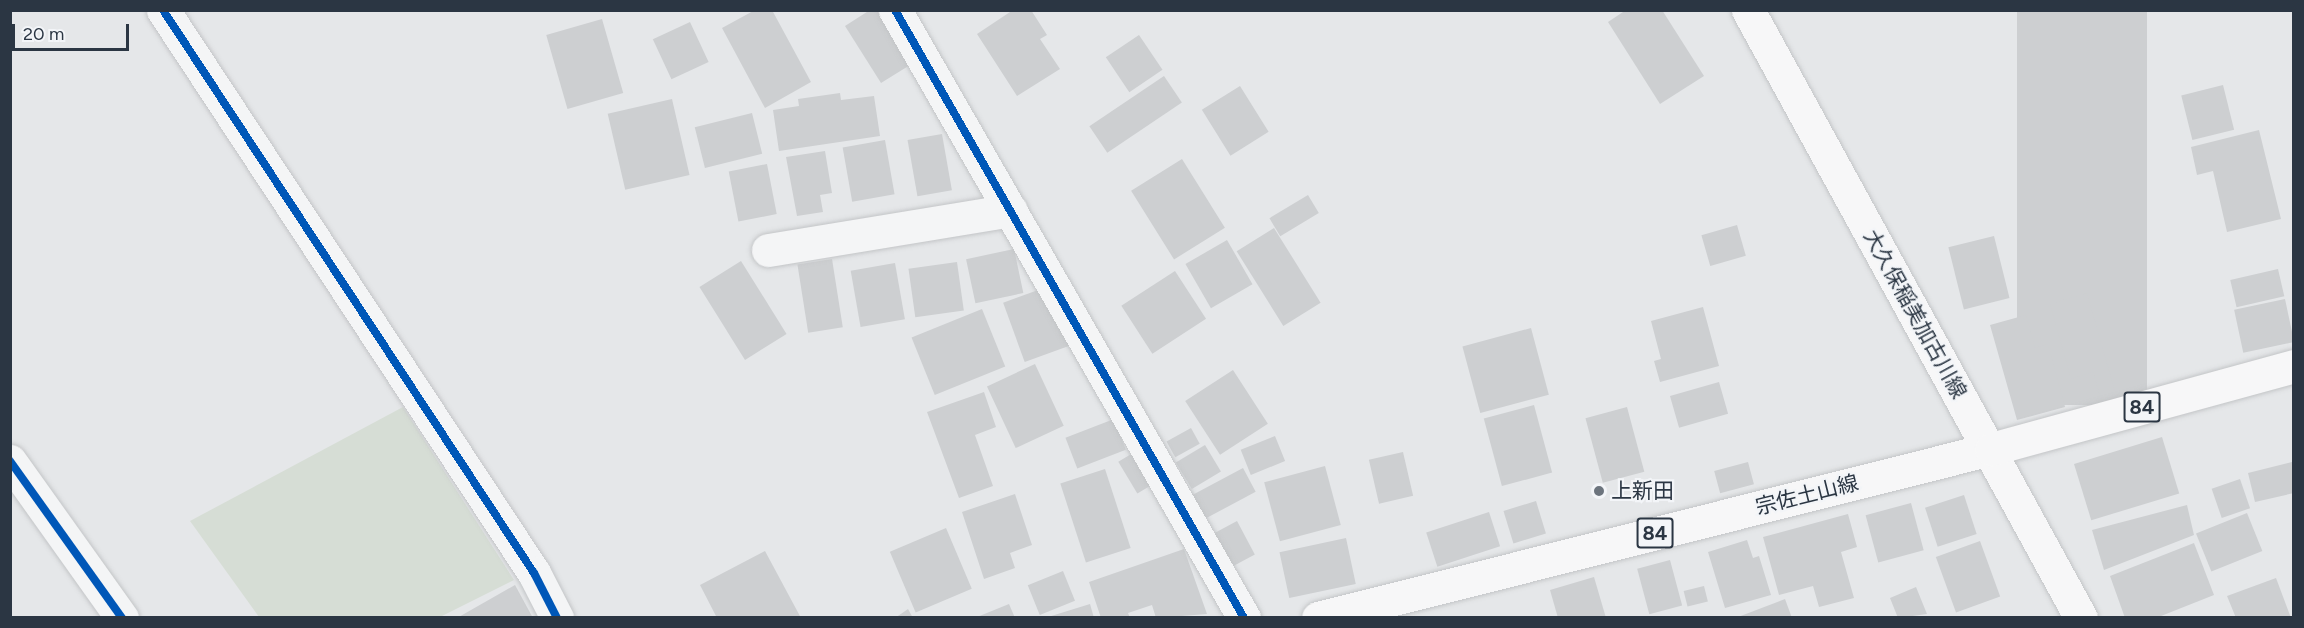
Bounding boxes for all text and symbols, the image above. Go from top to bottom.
scale bar [15,12,132,50]
text: 20 m [23,23,64,45]
street label: 大久保稲美加古川線 [1858,225,1972,403]
road number: 84 [2122,390,2162,424]
street label: 宗佐土山線 [1753,470,1861,520]
place label: 上新田 [1611,478,1674,504]
marker: 上新田 [1592,484,1606,498]
road number: 84 [1636,516,1674,550]

